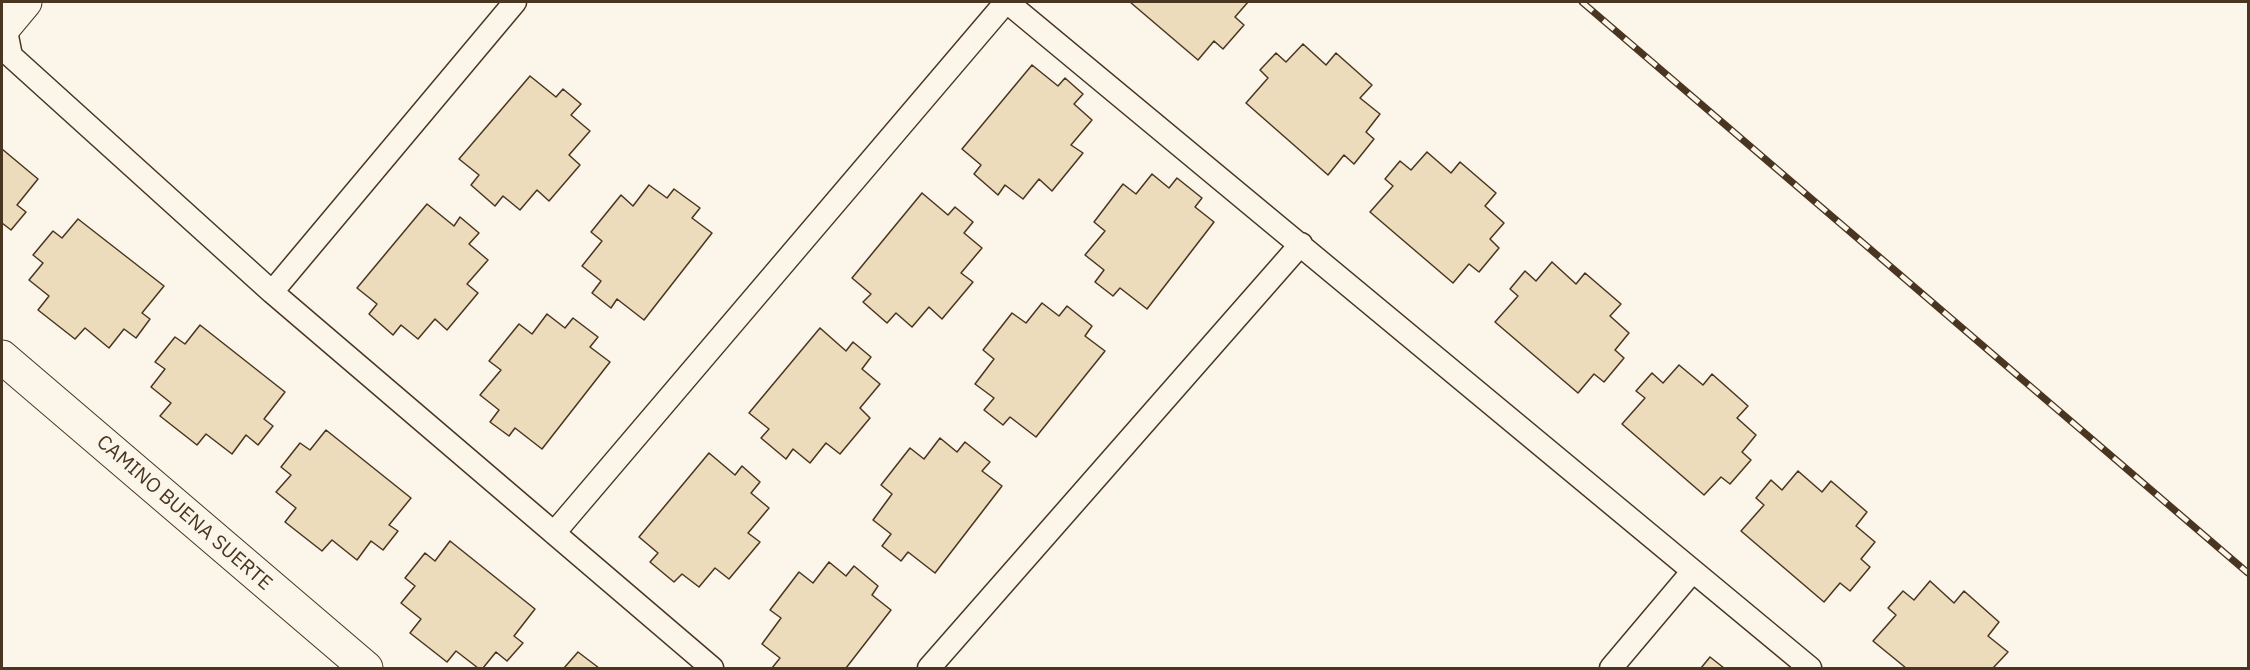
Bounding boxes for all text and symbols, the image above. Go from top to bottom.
street label: CAMINO BUENA SUERTE [91,430,277,596]

